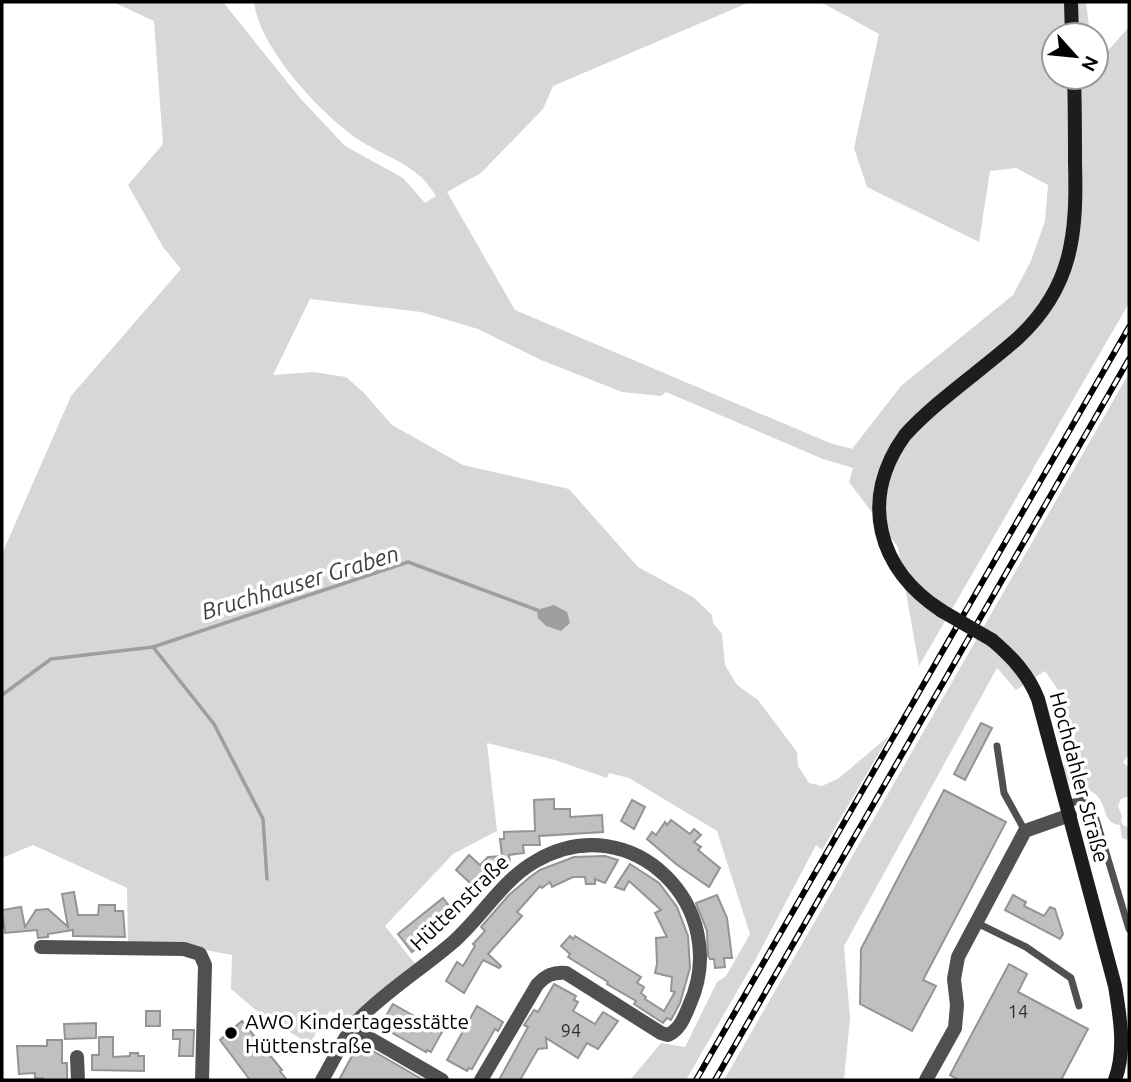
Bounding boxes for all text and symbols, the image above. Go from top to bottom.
north arrow [1040,21,1110,91]
text: N [1077,52,1103,75]
water label: Bruchhauser Graben [198,540,402,624]
street label: Hochdahler Straße [1046,689,1114,865]
street label: Hüttenstraße [405,849,513,955]
house number: 14 [1008,1001,1028,1021]
place label: AWO Kindertagesstätte Hüttenstraße [245,1009,469,1057]
house number: 94 [561,1020,581,1040]
marker: AWO Kindertagesstätte Hüttenstraße [223,1025,239,1041]

